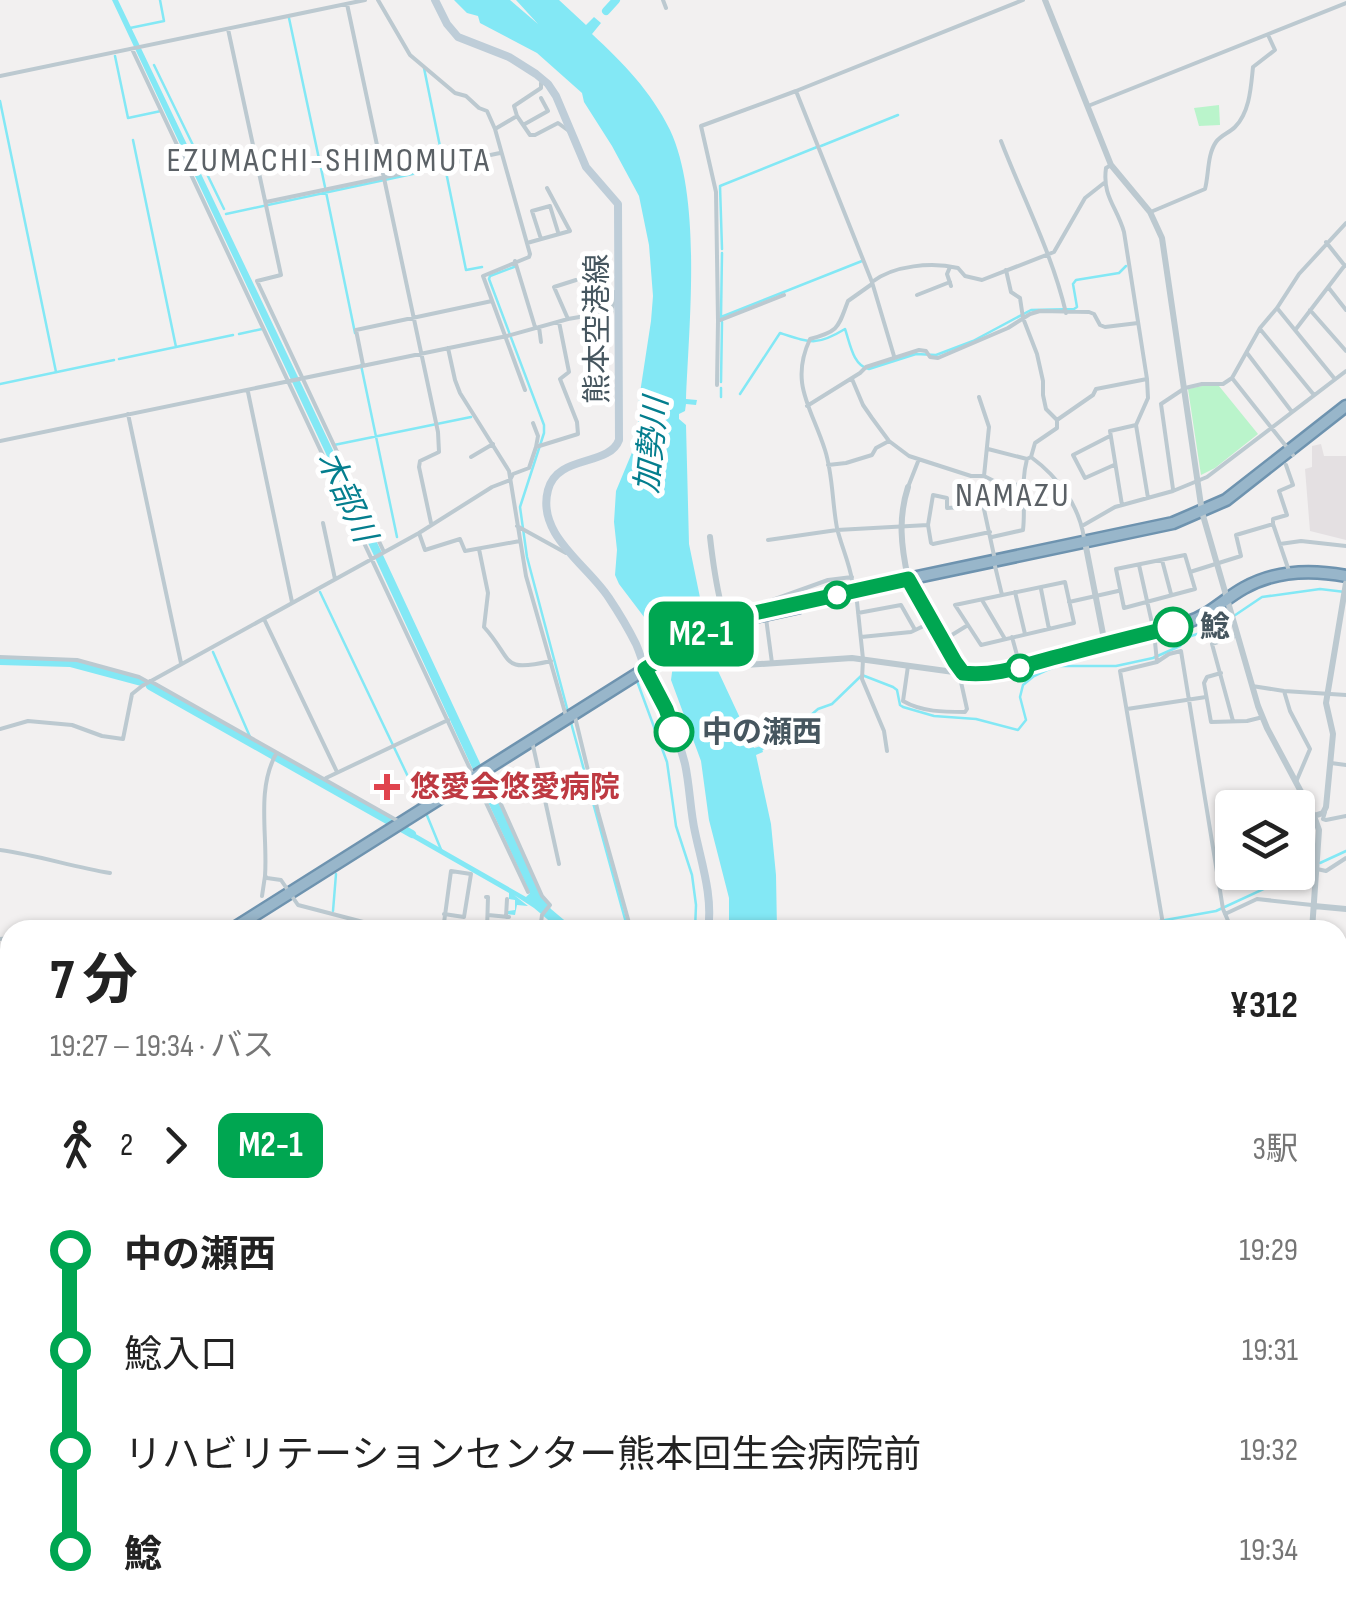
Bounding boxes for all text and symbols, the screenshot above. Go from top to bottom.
district label: EZUMACHI-SHIMOMUTA [167,139,491,182]
street label: 熊本空港線 [580,254,616,404]
water label: 加勢川 [628,392,677,495]
water label: 木部川 [308,445,385,551]
district label: NAMAZU [955,474,1071,517]
unlabelled marker [824,582,850,608]
line badge: M2-1 [631,602,771,666]
marker: 鯰 [1154,608,1192,646]
place label: 鯰 [1200,610,1230,646]
text: M2-1 [669,613,733,656]
unlabelled marker [1007,655,1033,681]
marker: 中の瀬西 [655,713,693,751]
place label: 中の瀬西 [702,715,822,751]
place label: 悠愛会悠愛病院 [410,770,620,806]
marker: 悠愛会悠愛病院 [374,774,400,800]
map controls [1215,790,1315,890]
button: layers [1215,790,1315,890]
text: 7 分 [50,948,138,1015]
text: ¥312 [1230,983,1298,1028]
text: 19:27 – 19:34 · バス [50,1027,274,1066]
icon: walk [50,1118,105,1173]
icon: forward [148,1118,203,1173]
text: M2-1 [238,1124,303,1167]
text: 2 [120,1126,133,1165]
text: 3駅 [1253,1130,1298,1169]
text: 19:29 [1239,1231,1298,1270]
text: 中の瀬西 [124,1233,276,1278]
text: 19:31 [1242,1331,1298,1370]
text: 鯰入口 [124,1333,238,1378]
text: 19:32 [1240,1431,1298,1470]
text: リハビリテーションセンター熊本回生会病院前 [124,1433,921,1478]
text: 19:34 [1240,1531,1298,1570]
text: 鯰 [124,1533,162,1578]

